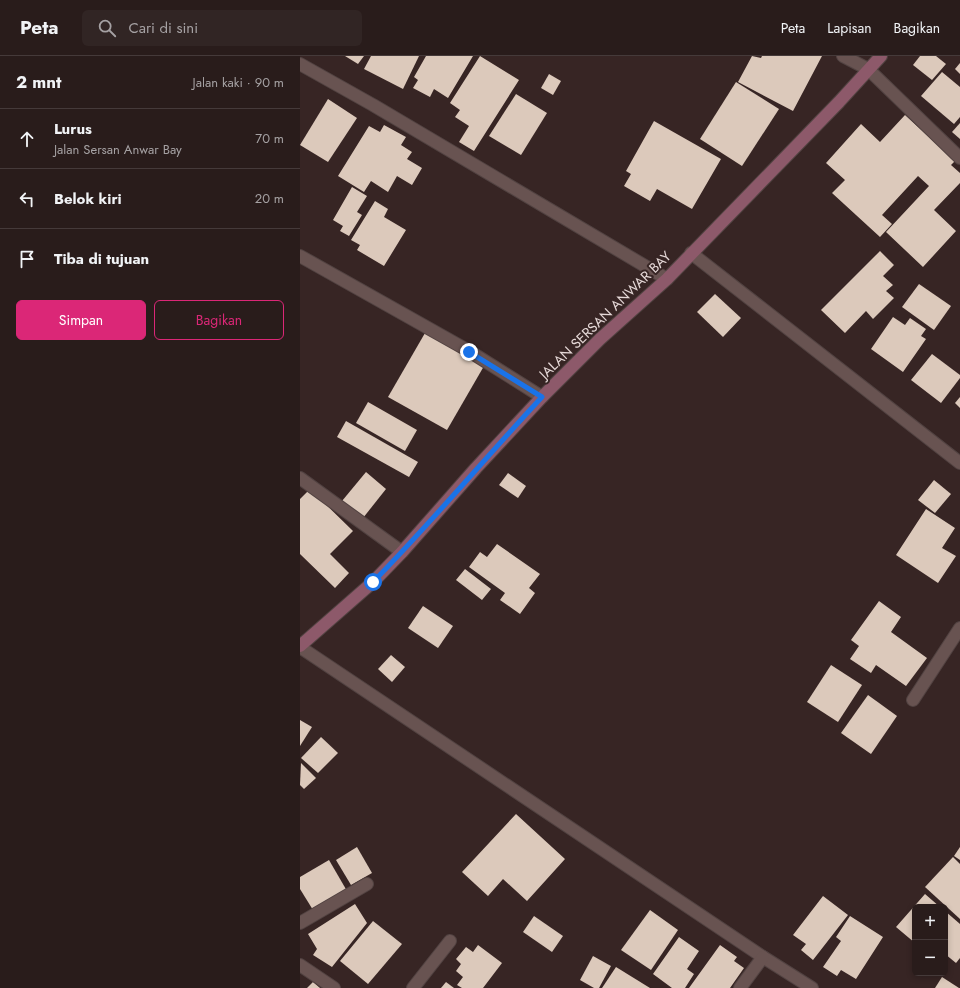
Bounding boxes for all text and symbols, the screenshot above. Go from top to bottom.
search box [82,10,362,46]
text: Peta [20,14,58,41]
icon: search [96,17,118,39]
text: Cari di sini [128,17,198,39]
text: Peta [781,18,805,38]
text: Lapisan [827,18,872,38]
text: Bagikan [894,18,940,38]
text: 2 mnt [16,70,61,94]
text: Jalan kaki · 90 m [193,73,284,92]
text: Lurus [54,118,92,140]
icon: ahead [16,128,38,150]
text: 70 m [255,129,284,148]
text: Jalan Sersan Anwar Bay [54,140,182,159]
icon: left [16,188,38,210]
text: Belok kiri [54,188,122,210]
text: 20 m [255,189,284,208]
street label: JALAN SERSAN ANWAR BAY [533,246,675,385]
icon: arrive [16,248,38,270]
text: Tiba di tujuan [54,248,149,270]
button: Simpan [16,300,146,340]
button: Bagikan [154,300,284,340]
route end [460,343,478,361]
route start [364,573,382,591]
map controls [912,904,948,976]
button: + [912,904,948,940]
button: − [912,940,948,976]

